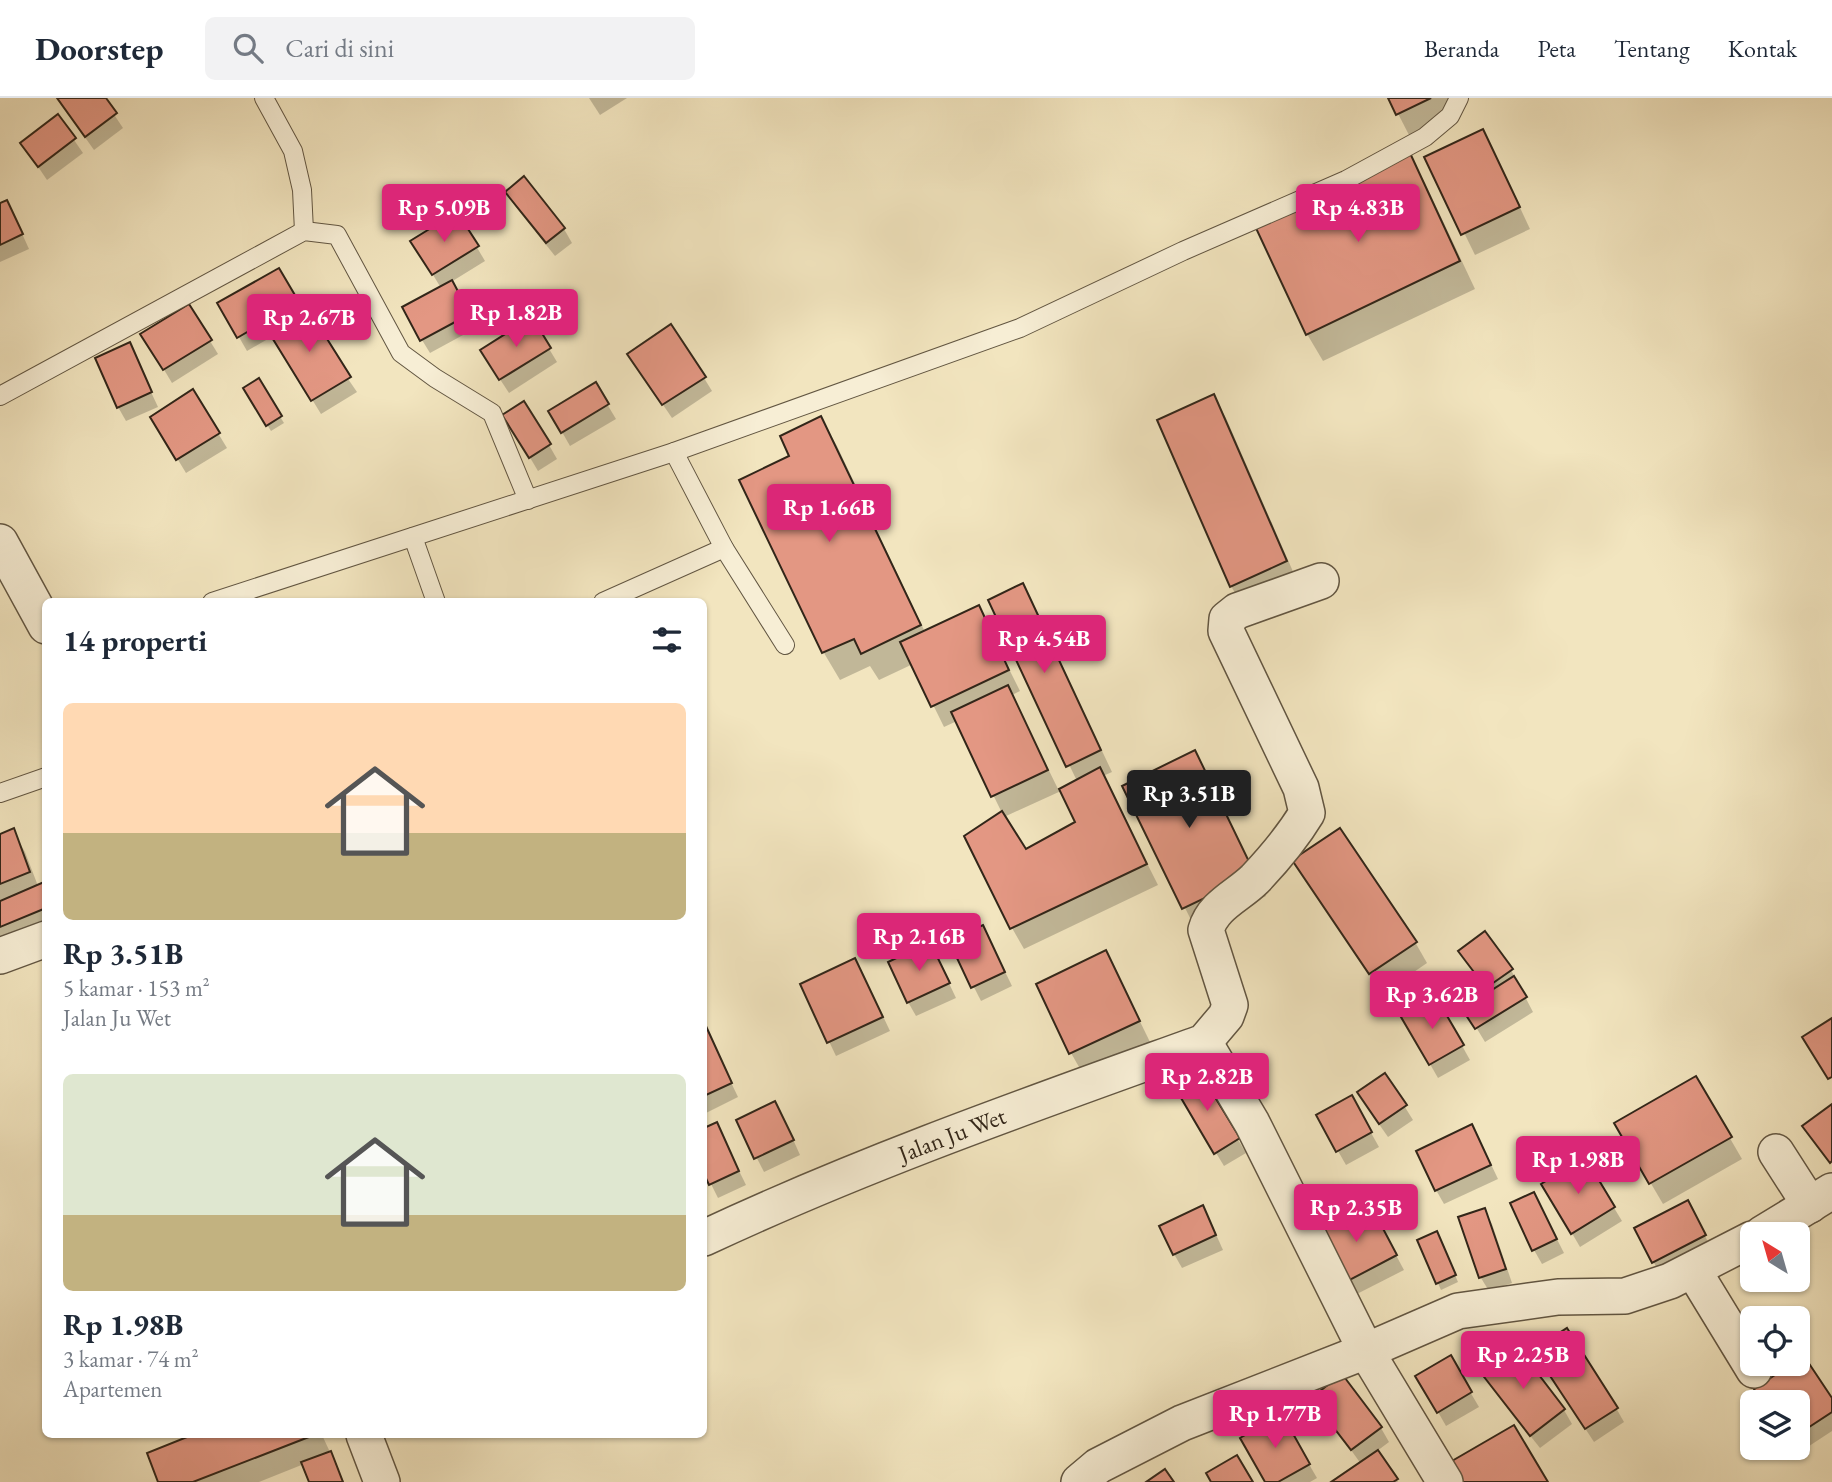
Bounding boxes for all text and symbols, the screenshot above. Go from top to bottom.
search box [205,17,695,80]
text: Doorstep [35,27,163,70]
icon: search [229,29,267,67]
text: Cari di sini [285,31,394,65]
text: Beranda [1424,33,1499,64]
text: Peta [1537,33,1576,64]
text: Tentang [1614,33,1690,64]
text: Kontak [1728,33,1797,64]
pin: Rp 5.09B [372,184,516,244]
pin: Rp 4.83B [1286,184,1430,244]
text: Rp 5.09B [398,192,490,222]
text: Rp 4.83B [1312,192,1404,222]
pin: Rp 1.82B [444,289,588,349]
pin: Rp 2.67B [237,294,381,354]
text: Rp 1.82B [470,297,562,327]
text: Rp 2.67B [263,302,355,332]
pin: Rp 1.66B [757,484,901,544]
text: Rp 1.66B [783,492,875,522]
pin: Rp 4.54B [972,616,1116,675]
text: 14 properti [63,621,207,660]
icon: filters [648,621,686,659]
text: Rp 4.54B [998,623,1090,653]
icon: home [312,748,438,874]
pin: Rp 3.51B [1117,770,1261,830]
text: Rp 3.51B [1143,778,1235,808]
pin: Rp 2.16B [847,914,991,973]
text: Rp 2.16B [873,921,965,951]
text: Rp 3.51B [63,934,183,973]
pin: Rp 3.62B [1360,972,1504,1031]
text: 5 kamar · 153 m² [63,973,210,1003]
text: Rp 3.62B [1386,979,1478,1009]
text: Jalan Ju Wet [63,1003,171,1033]
pin: Rp 2.82B [1135,1054,1279,1113]
text: Rp 2.82B [1161,1061,1253,1091]
street label: Jalan Ju Wet [892,1100,1010,1170]
icon: home [312,1119,438,1245]
pin: Rp 1.98B [1506,1136,1650,1196]
text: Rp 1.98B [1532,1144,1624,1174]
pin: Rp 2.35B [1284,1184,1428,1244]
text: Rp 2.35B [1310,1192,1402,1222]
north arrow [1740,1222,1810,1292]
map controls [1740,1222,1810,1460]
text: Rp 1.98B [63,1305,183,1344]
button: locate [1740,1306,1810,1376]
pin: Rp 2.25B [1451,1332,1595,1391]
text: Rp 2.25B [1477,1339,1569,1369]
text: 3 kamar · 74 m² [63,1344,199,1374]
text: Apartemen [63,1374,162,1404]
pin: Rp 1.77B [1203,1390,1347,1450]
button: layers [1740,1390,1810,1460]
text: Rp 1.77B [1229,1398,1321,1428]

